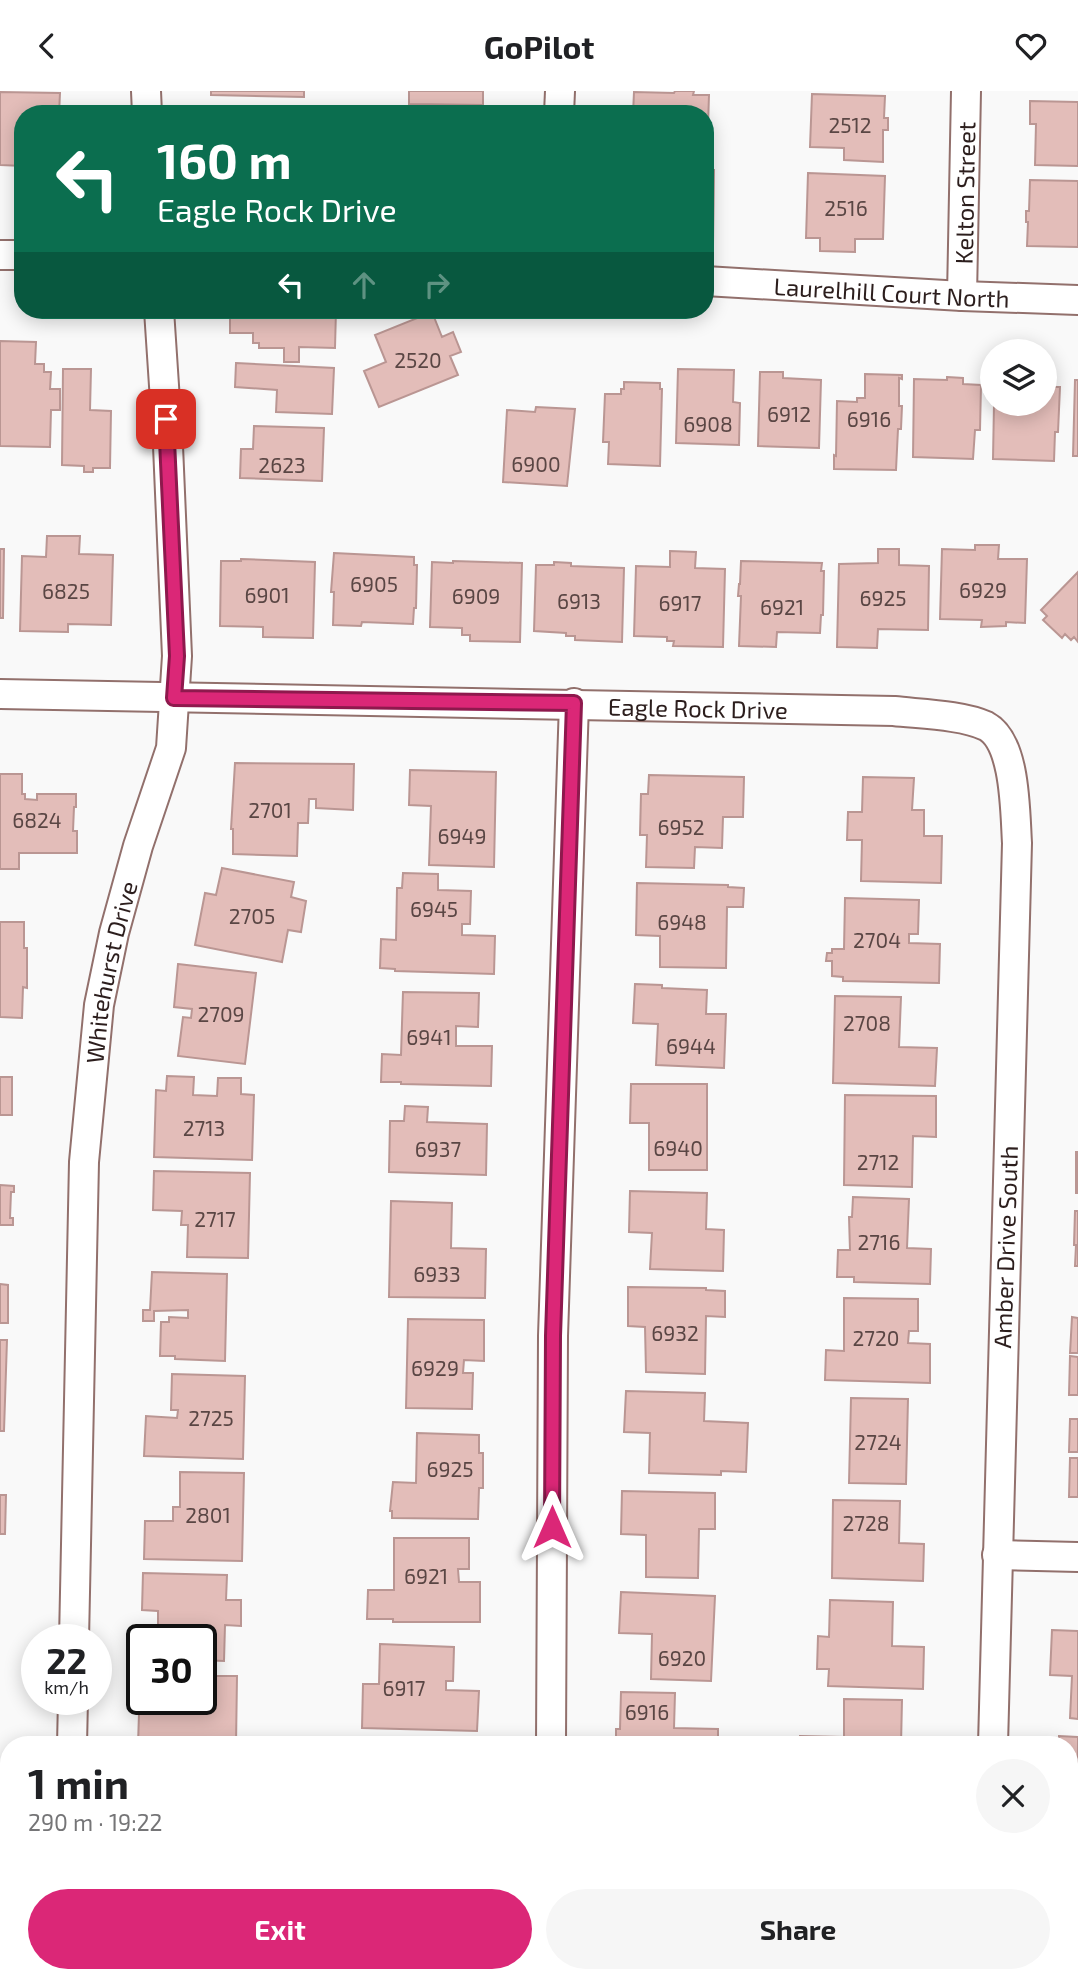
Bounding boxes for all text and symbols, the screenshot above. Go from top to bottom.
icon: back [28,27,66,65]
text: GoPilot [484,27,594,65]
icon: heart [1012,27,1050,65]
house number: 2512 [828,112,872,137]
street label: Kelton Street [948,121,980,265]
text: 160 m [157,130,292,189]
icon: left [42,133,133,224]
text: Eagle Rock Drive [157,190,397,228]
house number: 2516 [824,195,868,220]
icon: left [272,266,310,304]
icon: ahead [345,266,383,304]
icon: right [418,266,456,304]
street label: Laurelhill Court North [773,271,1010,312]
map controls [980,339,1057,416]
button: layers [980,339,1057,416]
house number: 2520 [394,347,442,372]
pin [136,389,196,449]
icon: arrive [147,400,185,438]
house number: 6912 [767,401,811,426]
house number: 6916 [847,406,891,431]
house number: 6908 [683,411,733,436]
house number: 6900 [511,451,561,476]
house number: 2623 [258,452,306,477]
house number: 6905 [350,571,398,596]
house number: 6929 [959,577,1007,602]
house number: 6825 [42,578,90,603]
house number: 6901 [244,582,290,607]
house number: 6909 [452,583,500,608]
house number: 6925 [859,585,907,610]
house number: 6913 [557,588,601,613]
house number: 6917 [658,590,702,615]
house number: 6921 [760,594,804,619]
street label: Eagle Rock Drive [608,691,788,723]
house number: 2701 [248,797,292,822]
house number: 6824 [12,807,62,832]
house number: 6952 [657,814,705,839]
house number: 6949 [438,823,486,848]
street label: Whitehurst Drive [79,878,142,1065]
house number: 6945 [410,896,458,921]
house number: 2705 [229,903,275,928]
house number: 6948 [657,909,707,934]
house number: 2704 [853,927,901,952]
house number: 2709 [197,1001,245,1026]
house number: 2708 [843,1010,891,1035]
house number: 6941 [406,1024,452,1049]
house number: 6944 [666,1033,716,1058]
house number: 2713 [183,1115,225,1140]
house number: 6940 [653,1135,703,1160]
house number: 6937 [415,1136,461,1161]
street label: Amber Drive South [987,1145,1023,1349]
house number: 2712 [857,1149,899,1174]
house number: 2717 [194,1206,236,1231]
house number: 2716 [858,1229,900,1254]
house number: 6933 [413,1261,461,1286]
house number: 6932 [651,1320,699,1345]
house number: 2720 [852,1325,900,1350]
house number: 6929 [411,1355,459,1380]
house number: 2725 [188,1405,234,1430]
house number: 2724 [854,1429,902,1454]
house number: 6925 [426,1456,474,1481]
position arrow [515,1490,589,1564]
house number: 2801 [185,1502,231,1527]
house number: 2728 [842,1510,890,1535]
house number: 6921 [404,1563,448,1588]
speed limit sign: 30 [126,1624,217,1715]
text: 22 [46,1639,87,1681]
house number: 6920 [658,1645,706,1670]
house number: 6917 [382,1675,426,1700]
text: km/h [44,1676,89,1698]
house number: 6916 [625,1699,669,1724]
text: 1 min [28,1757,129,1807]
button: close [976,1759,1050,1833]
text: 290 m · 19:22 [28,1808,163,1836]
button: Exit [28,1889,532,1969]
button: Share [546,1889,1050,1969]

